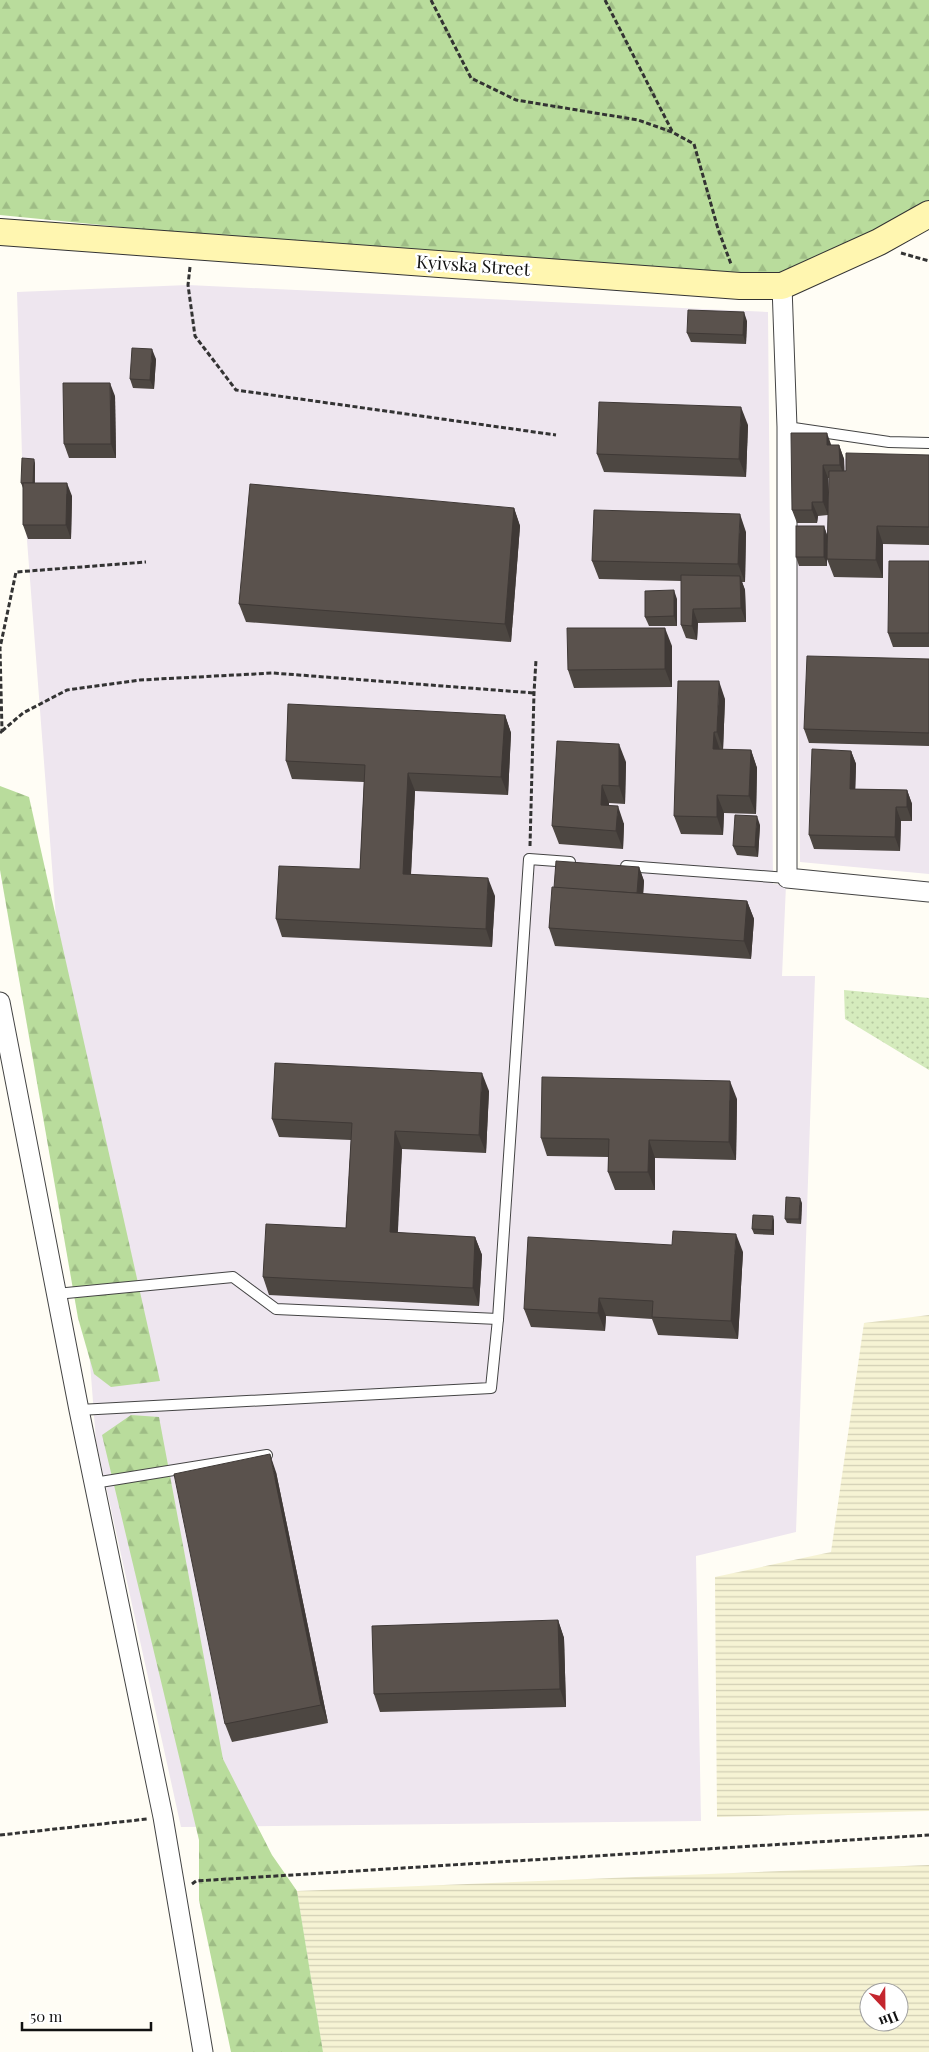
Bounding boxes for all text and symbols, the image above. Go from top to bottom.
street label: Kyivska Street [415,249,531,281]
north arrow [859,1982,909,2032]
scale bar [22,2000,151,2032]
text: 50 m [30,2006,63,2026]
text: Пн [876,2007,902,2032]

